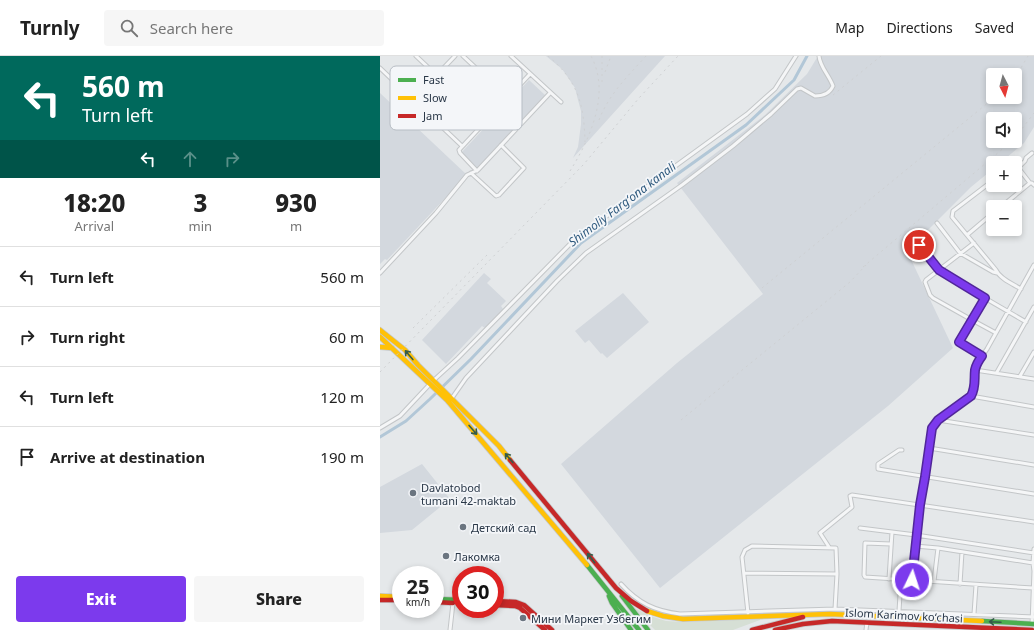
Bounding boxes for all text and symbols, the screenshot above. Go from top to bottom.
search box [104,10,384,46]
text: Turnly [20,15,80,41]
icon: search [118,17,140,39]
text: Search here [150,18,233,38]
text: Map [835,18,864,37]
text: Directions [886,18,953,37]
text: Saved [975,18,1014,37]
legend [390,66,522,130]
text: 560 m [82,67,165,105]
north arrow [986,68,1022,104]
map controls [986,68,1022,236]
icon: left [16,72,68,124]
text: Fast [423,72,444,87]
text: Slow [423,90,447,105]
text: Turn left [82,103,153,127]
text: Jam [422,108,442,123]
button: sound [986,112,1022,148]
icon: left [137,148,159,170]
icon: ahead [179,148,201,170]
icon: right [221,148,243,170]
button: + [986,156,1022,192]
water label: Shimoliy Fargʻona kanali [565,157,680,250]
text: 18:20 [63,186,125,219]
text: 3 [193,186,207,219]
text: 930 [275,186,317,219]
button: − [986,200,1022,236]
text: Arrival [74,217,114,235]
text: min [189,217,212,235]
text: m [290,217,302,235]
pin [902,228,936,262]
icon: arrive [908,234,930,256]
icon: left [16,266,38,288]
text: Turn left [50,267,114,287]
text: 560 m [320,267,364,287]
icon: right [16,326,38,348]
text: Turn right [50,327,125,347]
text: 60 m [329,327,364,347]
one-way arrow [404,349,413,360]
icon: left [16,386,38,408]
text: Turn left [50,387,114,407]
text: 120 m [320,387,364,407]
one-way arrow [468,425,477,435]
icon: arrive [16,446,38,468]
text: Arrive at destination [50,447,205,467]
text: 190 m [320,447,364,467]
one-way arrow [504,452,513,463]
place label: Davlatobod tumani 42-maktab [421,480,516,508]
marker: Davlatobod tumani 42-maktab [408,488,418,498]
place label: Детский сад [471,520,536,535]
marker: Детский сад [458,522,468,532]
place label: Лакомка [454,549,500,564]
marker: Лакомка [441,551,451,561]
one-way arrow [587,553,596,564]
position arrow [891,559,933,601]
speed limit sign: 30 [452,566,504,618]
text: 25 [407,573,429,600]
button: Exit [16,576,186,622]
button: Share [194,576,364,622]
text: km/h [406,595,430,609]
street label: Islom Karimov koʻchasi [845,604,963,626]
place label: Мини Маркет Узбегим [531,611,651,626]
marker: Мини Маркет Узбегим [518,613,528,623]
one-way arrow [989,618,1002,626]

